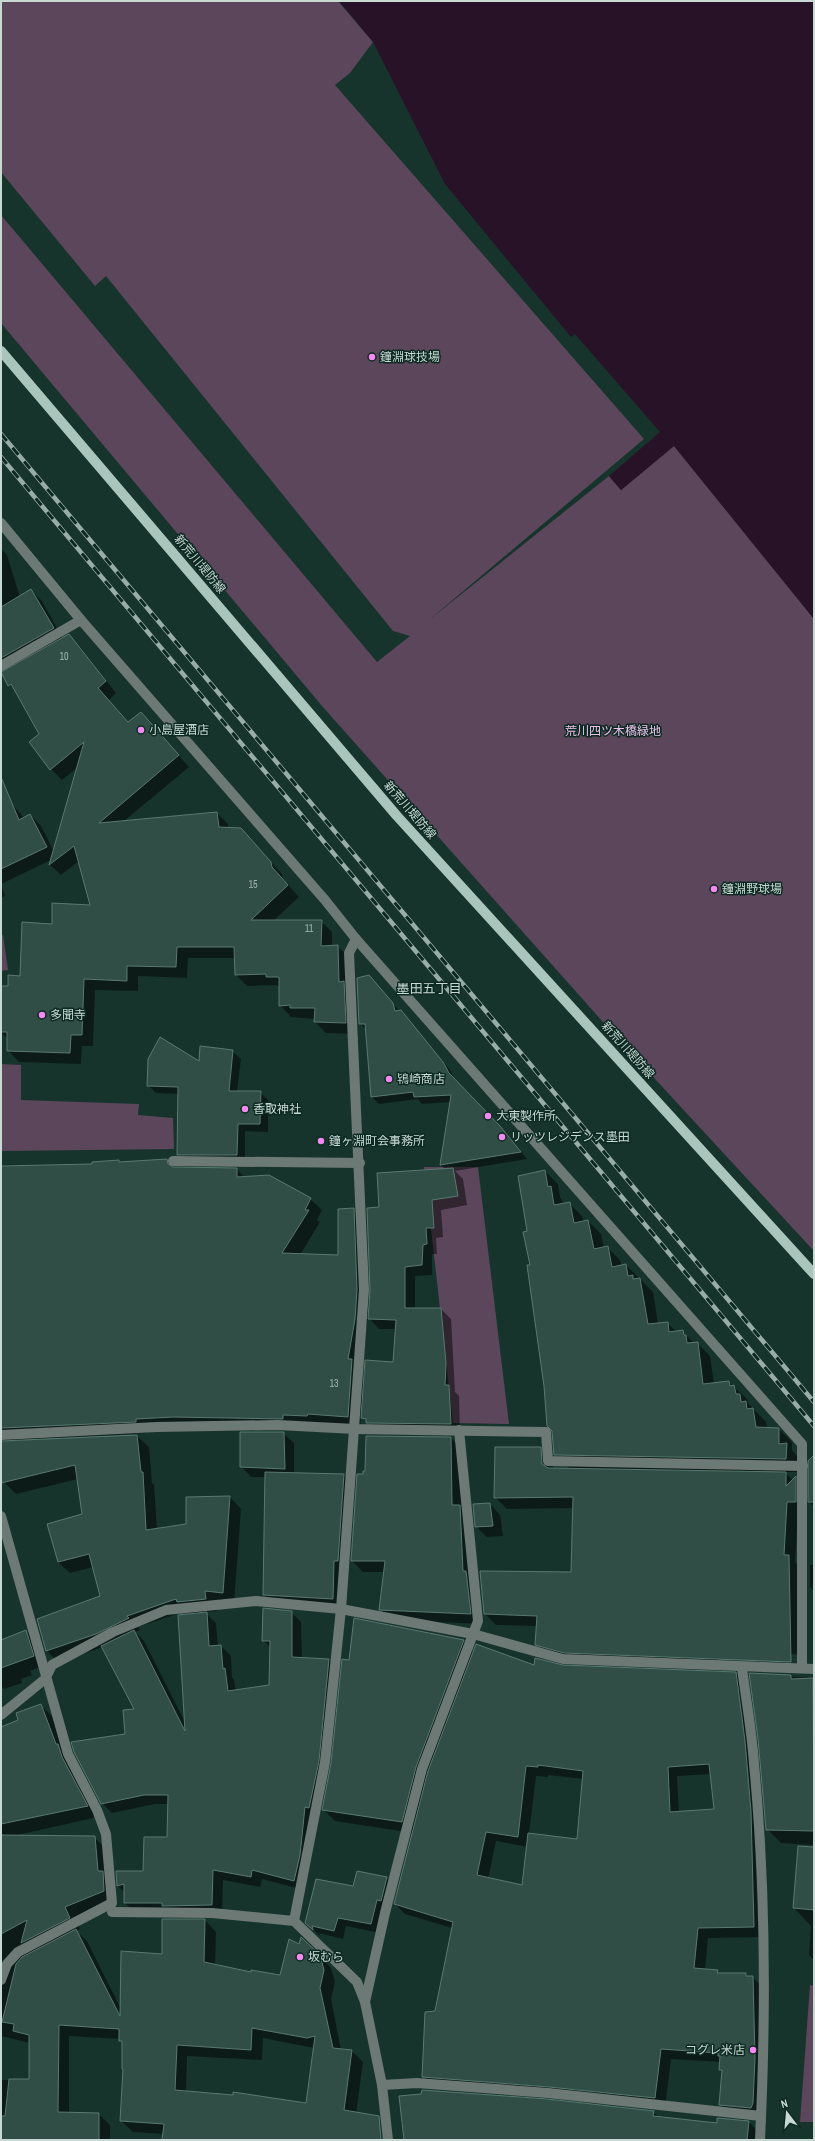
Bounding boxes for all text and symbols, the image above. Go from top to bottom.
place label: 鐘淵球技場 [380,349,440,365]
marker: 鐘淵球技場 [367,352,377,362]
street label: 新荒川堤防線 [171,531,229,597]
house number: 10 [59,650,69,663]
place label: 小島屋酒店 [149,722,209,738]
park label: 荒川四ツ木橋緑地 [565,723,661,739]
marker: 小島屋酒店 [136,725,146,735]
street label: 新荒川堤防線 [380,778,440,842]
house number: 15 [248,878,258,891]
place label: 鐘淵野球場 [722,881,782,897]
marker: 鐘淵野球場 [709,884,719,894]
house number: 11 [305,922,314,935]
district label: 墨田五丁目 [396,980,462,997]
place label: 多聞寺 [50,1007,86,1023]
marker: 多聞寺 [37,1010,47,1020]
street label: 新荒川堤防線 [598,1018,658,1082]
place label: 鴇崎商店 [397,1071,445,1087]
marker: 鴇崎商店 [384,1074,394,1084]
place label: 香取神社 [253,1101,301,1117]
marker: 香取神社 [240,1104,250,1114]
place label: 大東製作所 [496,1108,556,1124]
marker: 大東製作所 [483,1111,493,1121]
place label: リッツレジデンス墨田 [510,1129,630,1145]
marker: リッツレジデンス墨田 [497,1132,507,1142]
place label: 鐘ヶ淵町会事務所 [329,1133,425,1149]
marker: 鐘ヶ淵町会事務所 [316,1136,326,1146]
house number: 13 [329,1377,339,1390]
place label: 坂むら [308,1949,344,1965]
marker: 坂むら [295,1952,305,1962]
place label: コグレ米店 [685,2042,745,2058]
marker: コグレ米店 [748,2045,758,2055]
north arrow [767,2093,807,2133]
text: N [779,2096,789,2111]

